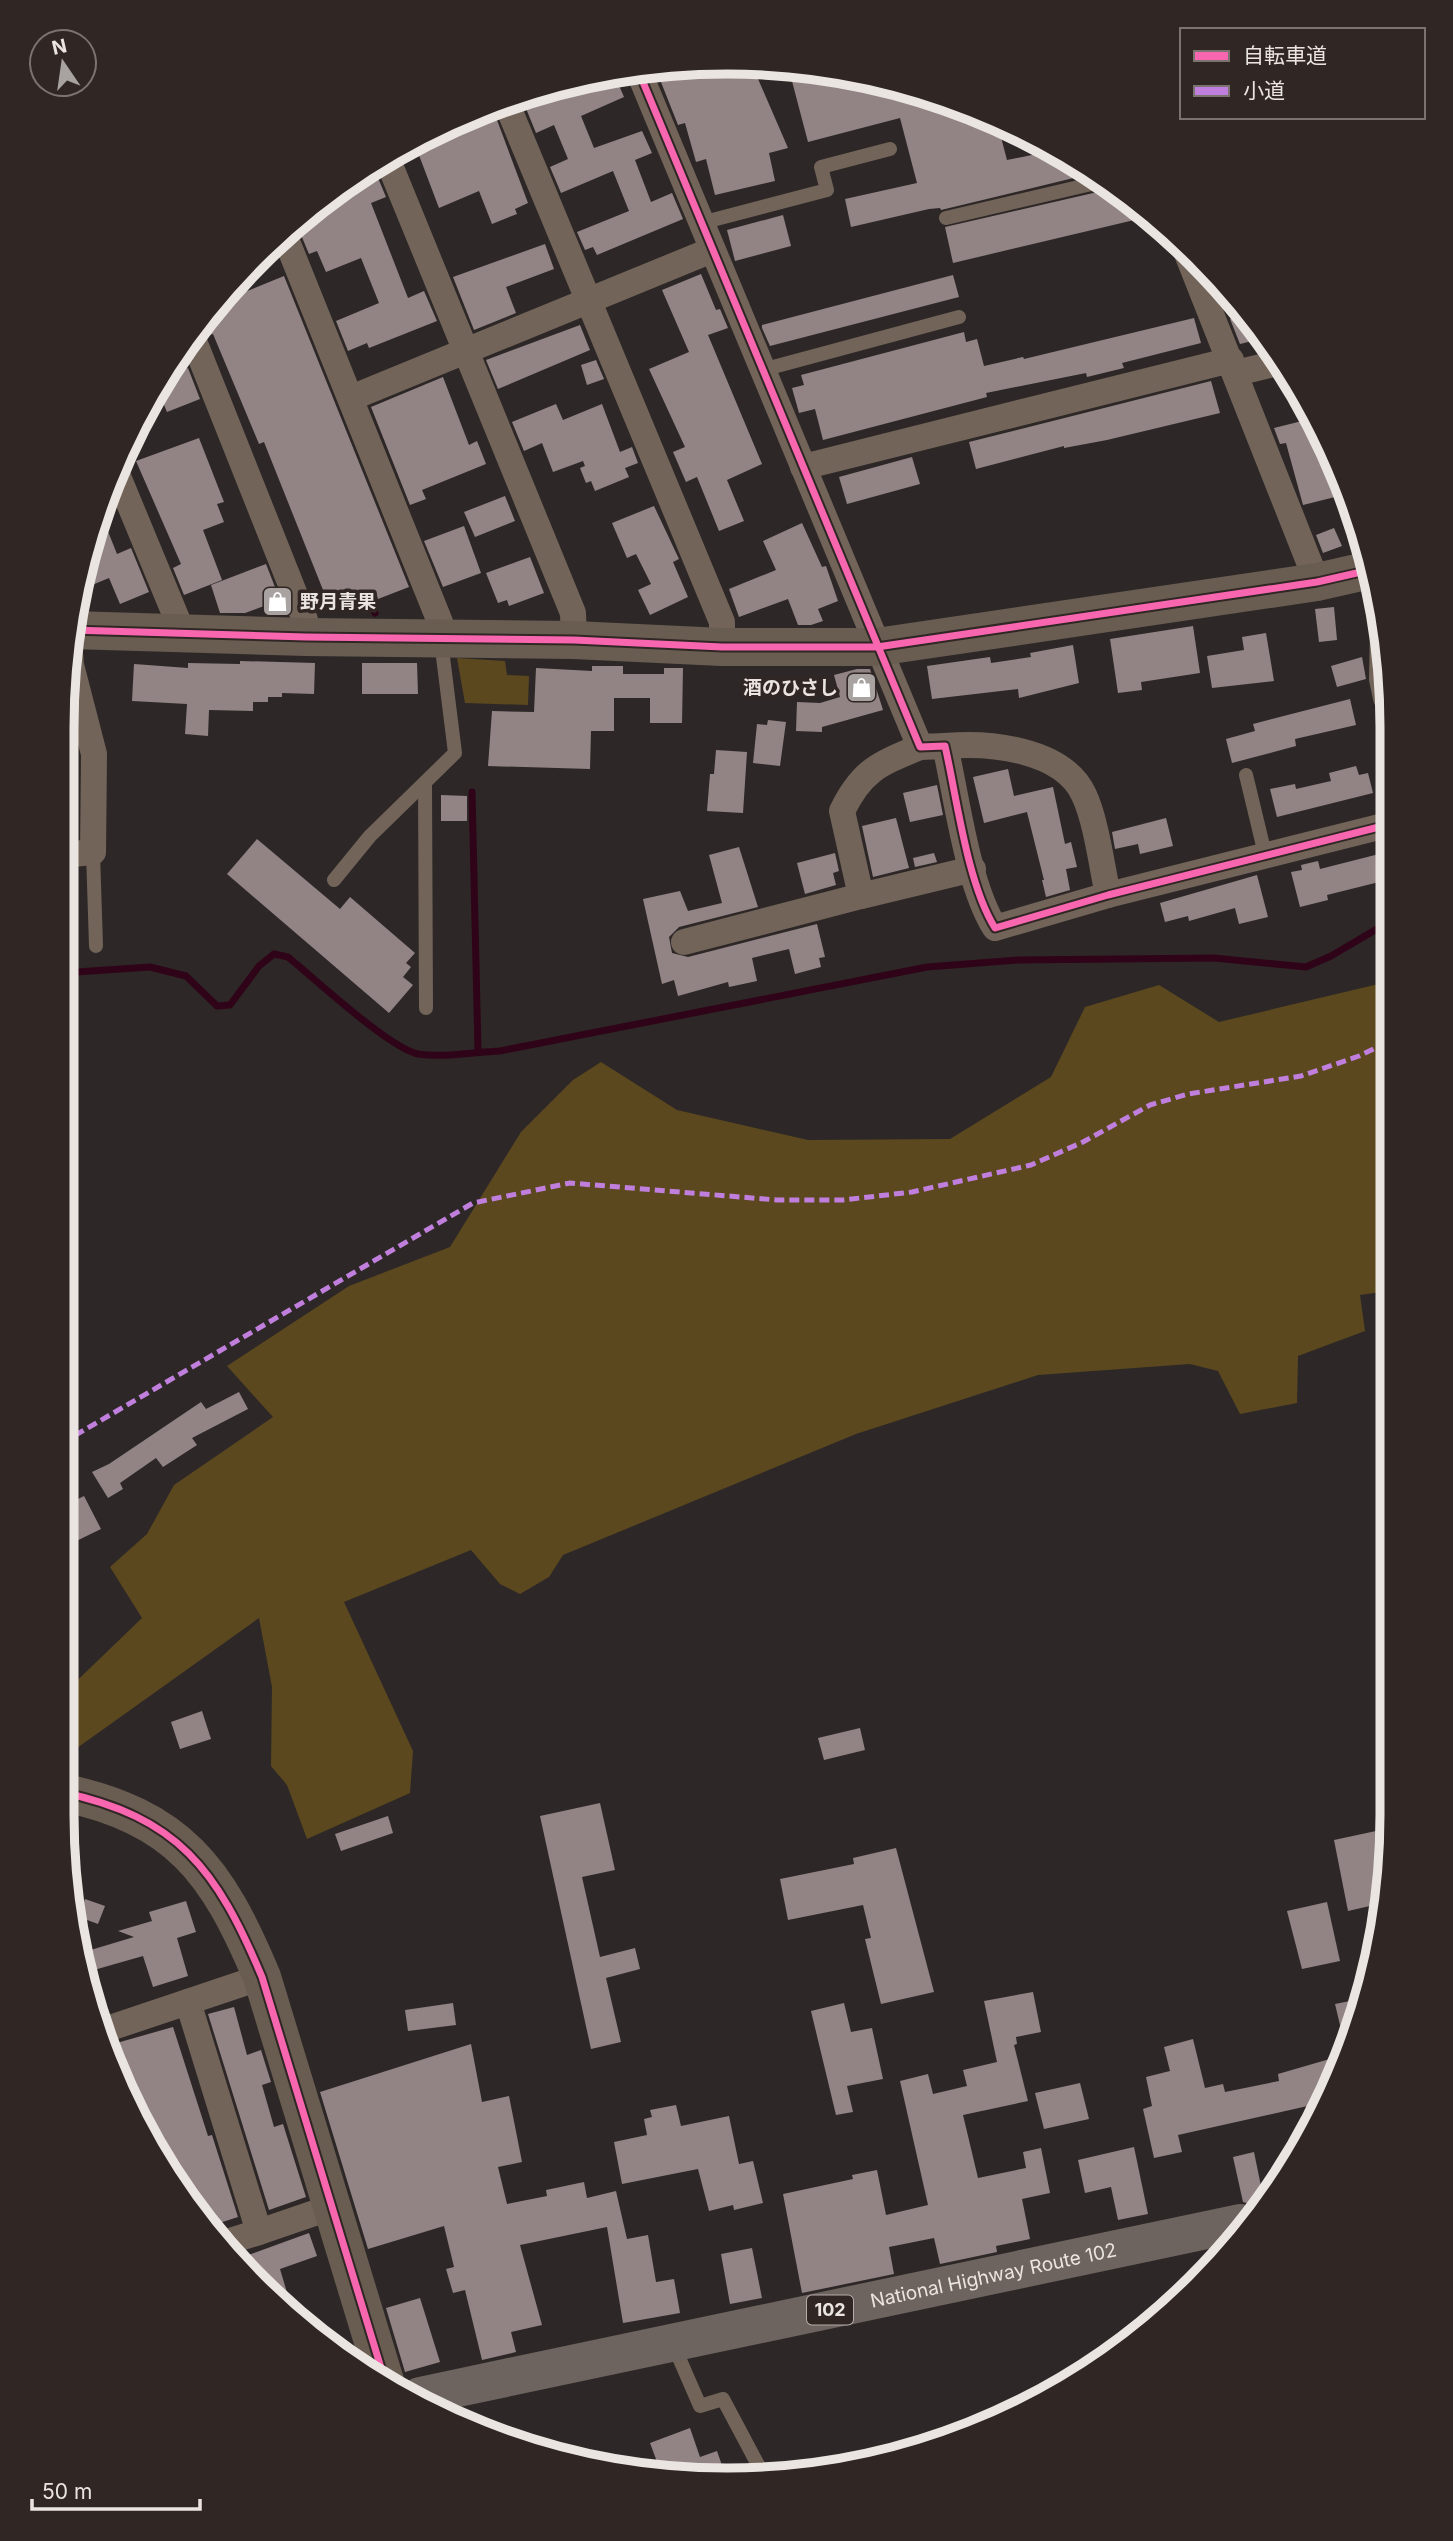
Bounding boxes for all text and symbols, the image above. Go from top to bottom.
north arrow [28,28,98,98]
legend [1180,28,1425,119]
text: N [50,34,69,60]
text: 自転車道 [1243,43,1327,68]
text: 小道 [1243,78,1285,103]
shop icon: 野月青果 [260,584,294,618]
place label: 野月青果 [300,590,376,613]
shop icon: 酒のひさし [844,670,878,704]
place label: 酒のひさし [743,676,838,699]
street label: National Highway Route 102 [868,2238,1119,2313]
road number: 102 [807,2296,853,2324]
scale bar [32,2468,200,2512]
text: 50 m [42,2479,92,2504]

